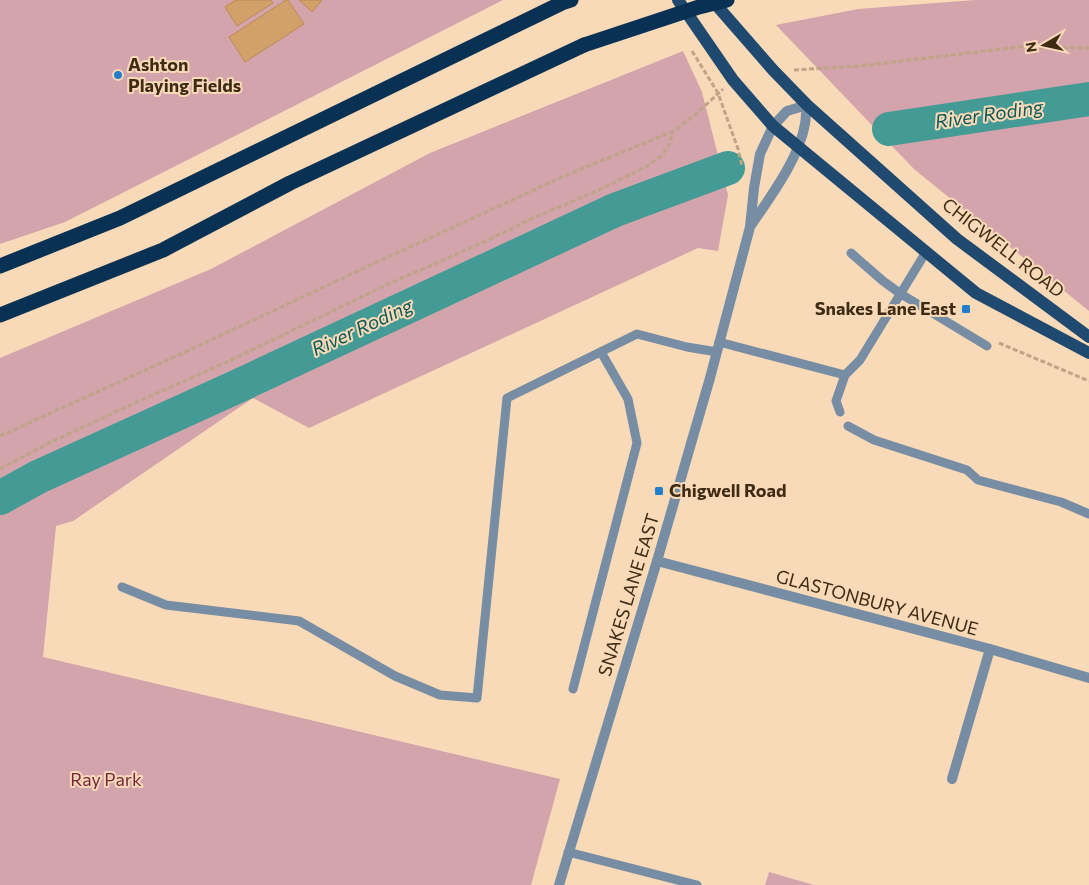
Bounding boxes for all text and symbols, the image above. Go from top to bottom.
north arrow [1019,20,1069,70]
text: N [1021,41,1040,54]
place label: Ashton Playing Fields [128,53,241,96]
marker: Ashton Playing Fields [112,69,124,81]
water label: River Roding [933,94,1045,132]
street label: CHIGWELL ROAD [938,193,1069,302]
water label: River Roding [308,293,417,360]
place label: Snakes Lane East [815,297,956,319]
marker: Snakes Lane East [960,303,972,315]
place label: Chigwell Road [669,479,786,501]
marker: Chigwell Road [653,485,665,497]
street label: SNAKES LANE EAST [593,511,663,679]
street label: GLASTONBURY AVENUE [774,564,981,640]
park label: Ray Park [70,768,142,790]

